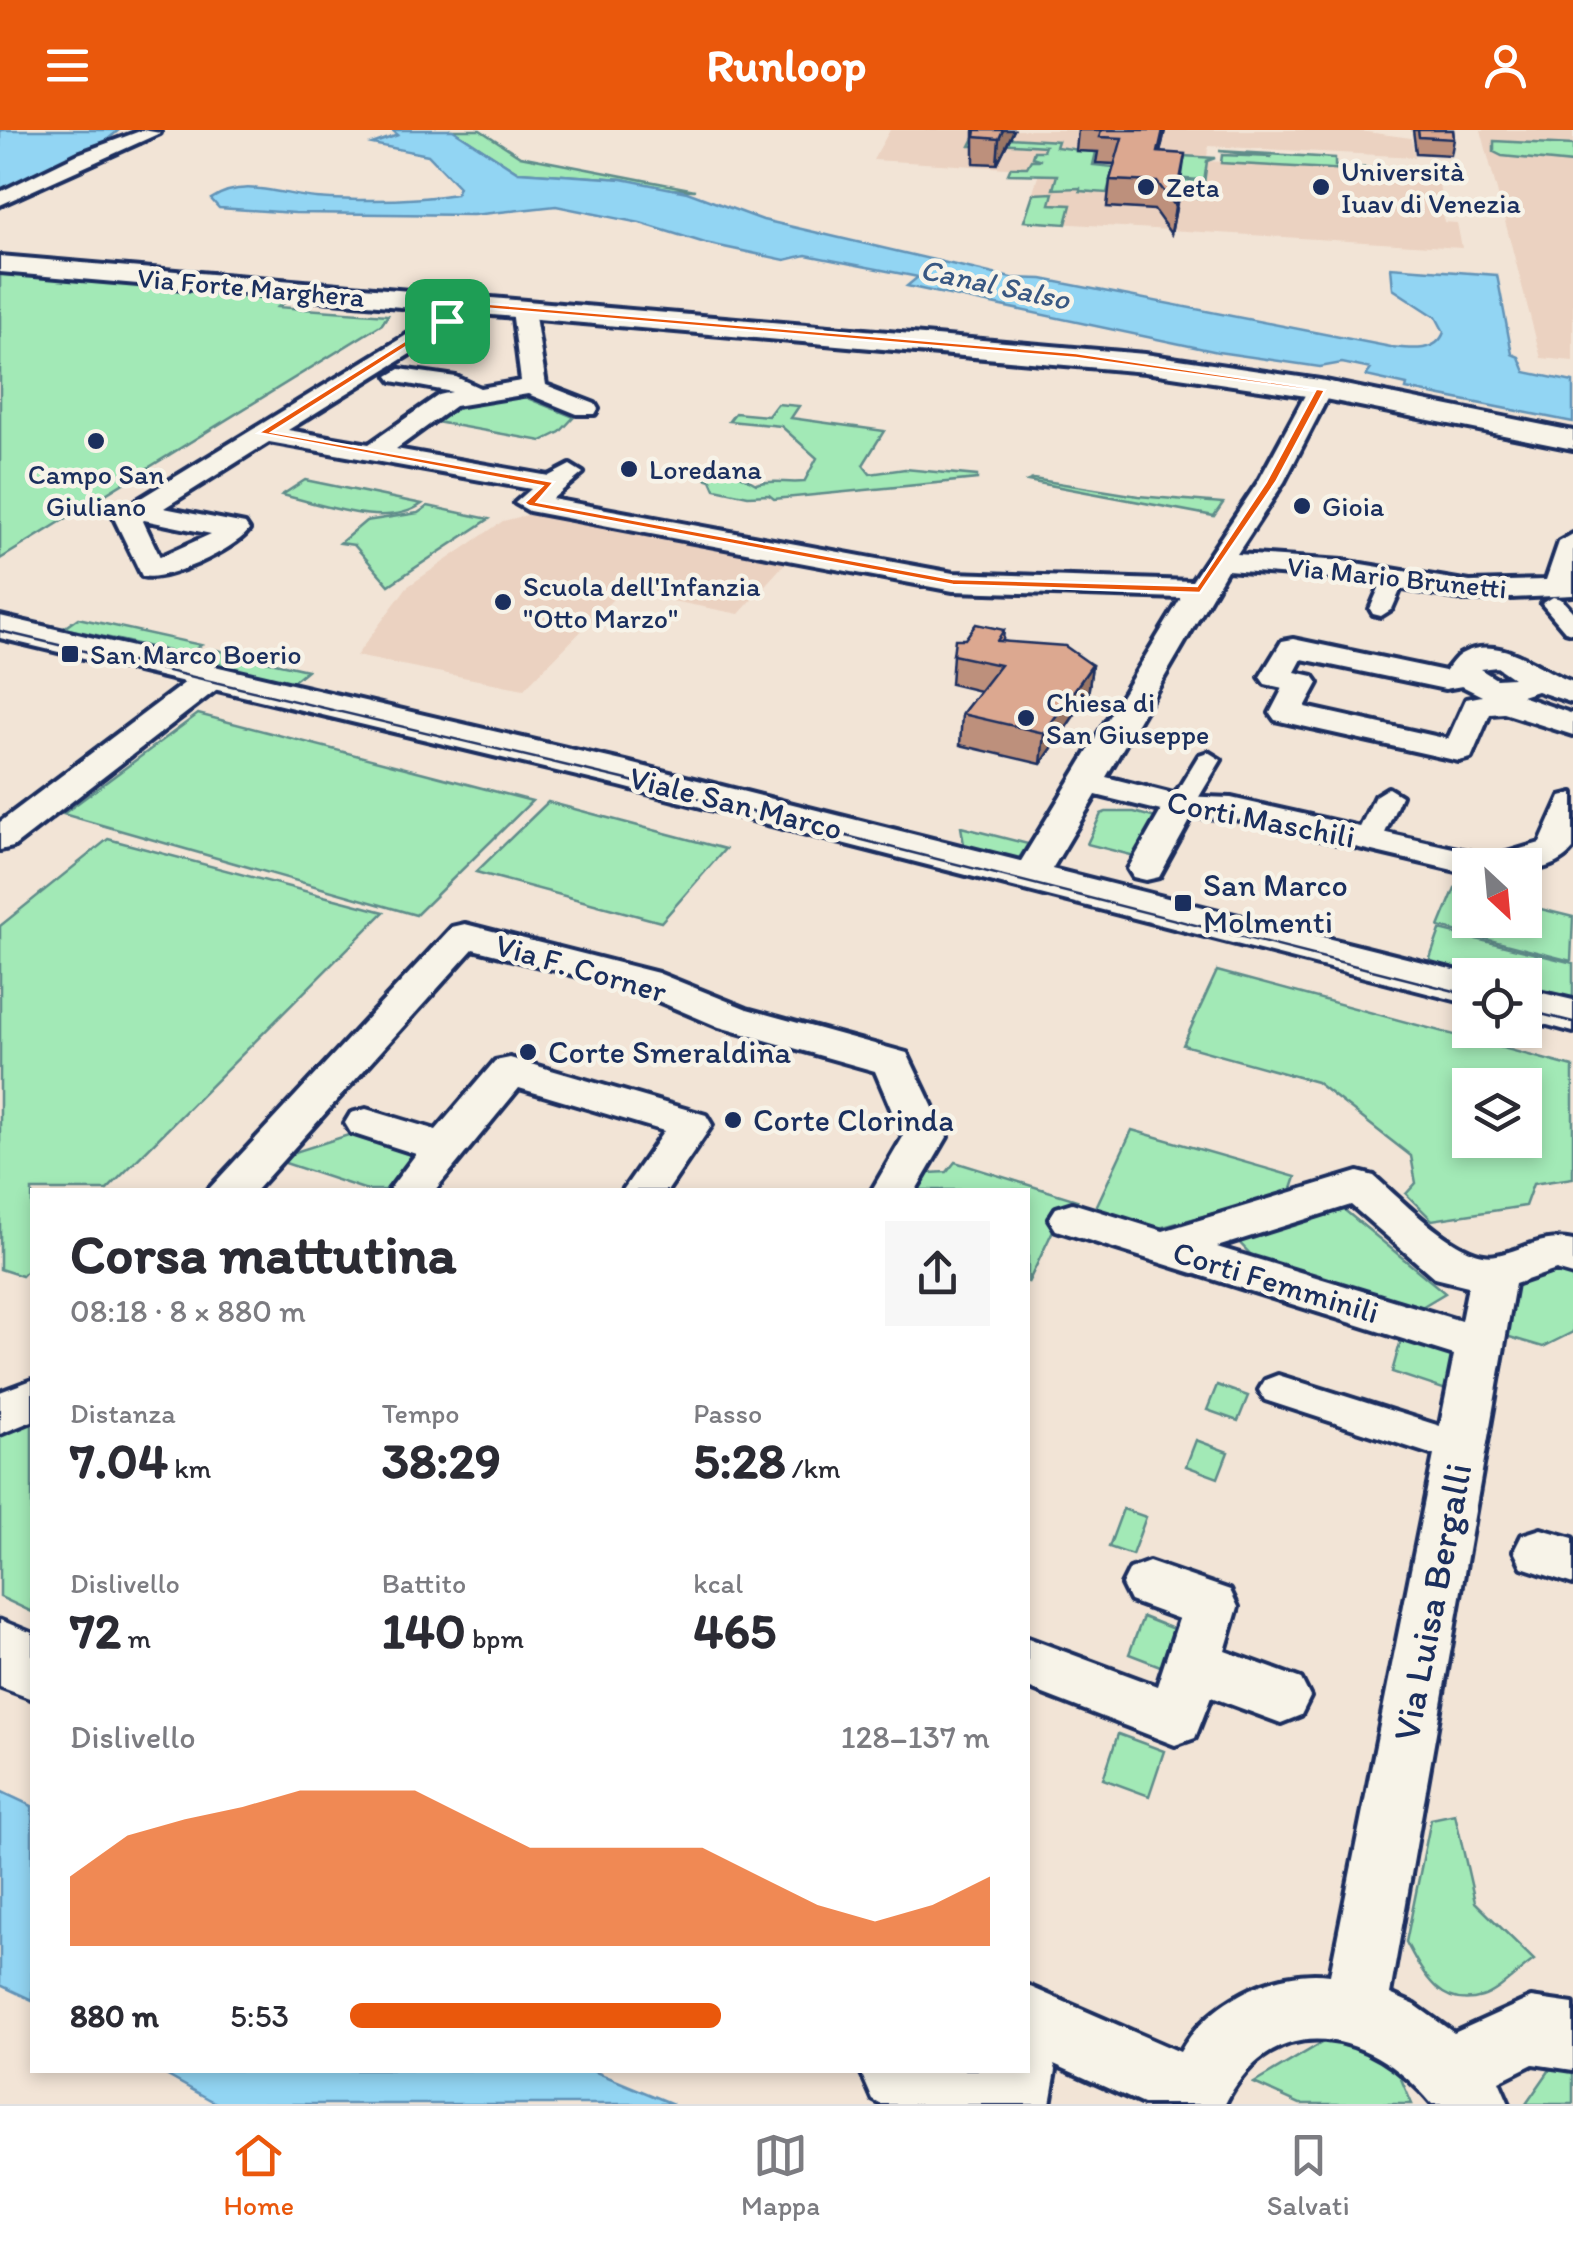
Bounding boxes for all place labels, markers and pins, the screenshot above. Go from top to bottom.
place label: Università Iuav di Venezia [1341,154,1521,220]
place label: Zeta [1166,170,1220,204]
marker: Zeta [1135,176,1157,198]
marker: Università Iuav di Venezia [1310,176,1332,198]
pin [405,279,490,364]
marker: Campo San Giuliano [85,430,107,452]
place label: Loredana [649,452,762,486]
place label: Campo San Giuliano [28,457,164,523]
marker: Loredana [618,458,640,480]
place label: Gioia [1322,489,1385,523]
marker: Gioia [1291,495,1313,517]
place label: Scuola dell'Infanzia "Otto Marzo" [523,569,761,635]
marker: Scuola dell'Infanzia "Otto Marzo" [492,591,514,613]
place label: San Marco Boerio [90,637,302,671]
marker: San Marco Boerio [59,643,81,665]
place label: Chiesa di San Giuseppe [1046,685,1209,751]
marker: Chiesa di San Giuseppe [1015,707,1037,729]
place label: San Marco Molmenti [1203,866,1348,941]
marker: San Marco Molmenti [1172,892,1194,914]
place label: Corte Smeraldina [548,1033,791,1071]
marker: Corte Smeraldina [517,1041,539,1063]
place label: Corte Clorinda [753,1101,954,1139]
marker: Corte Clorinda [722,1109,744,1131]

